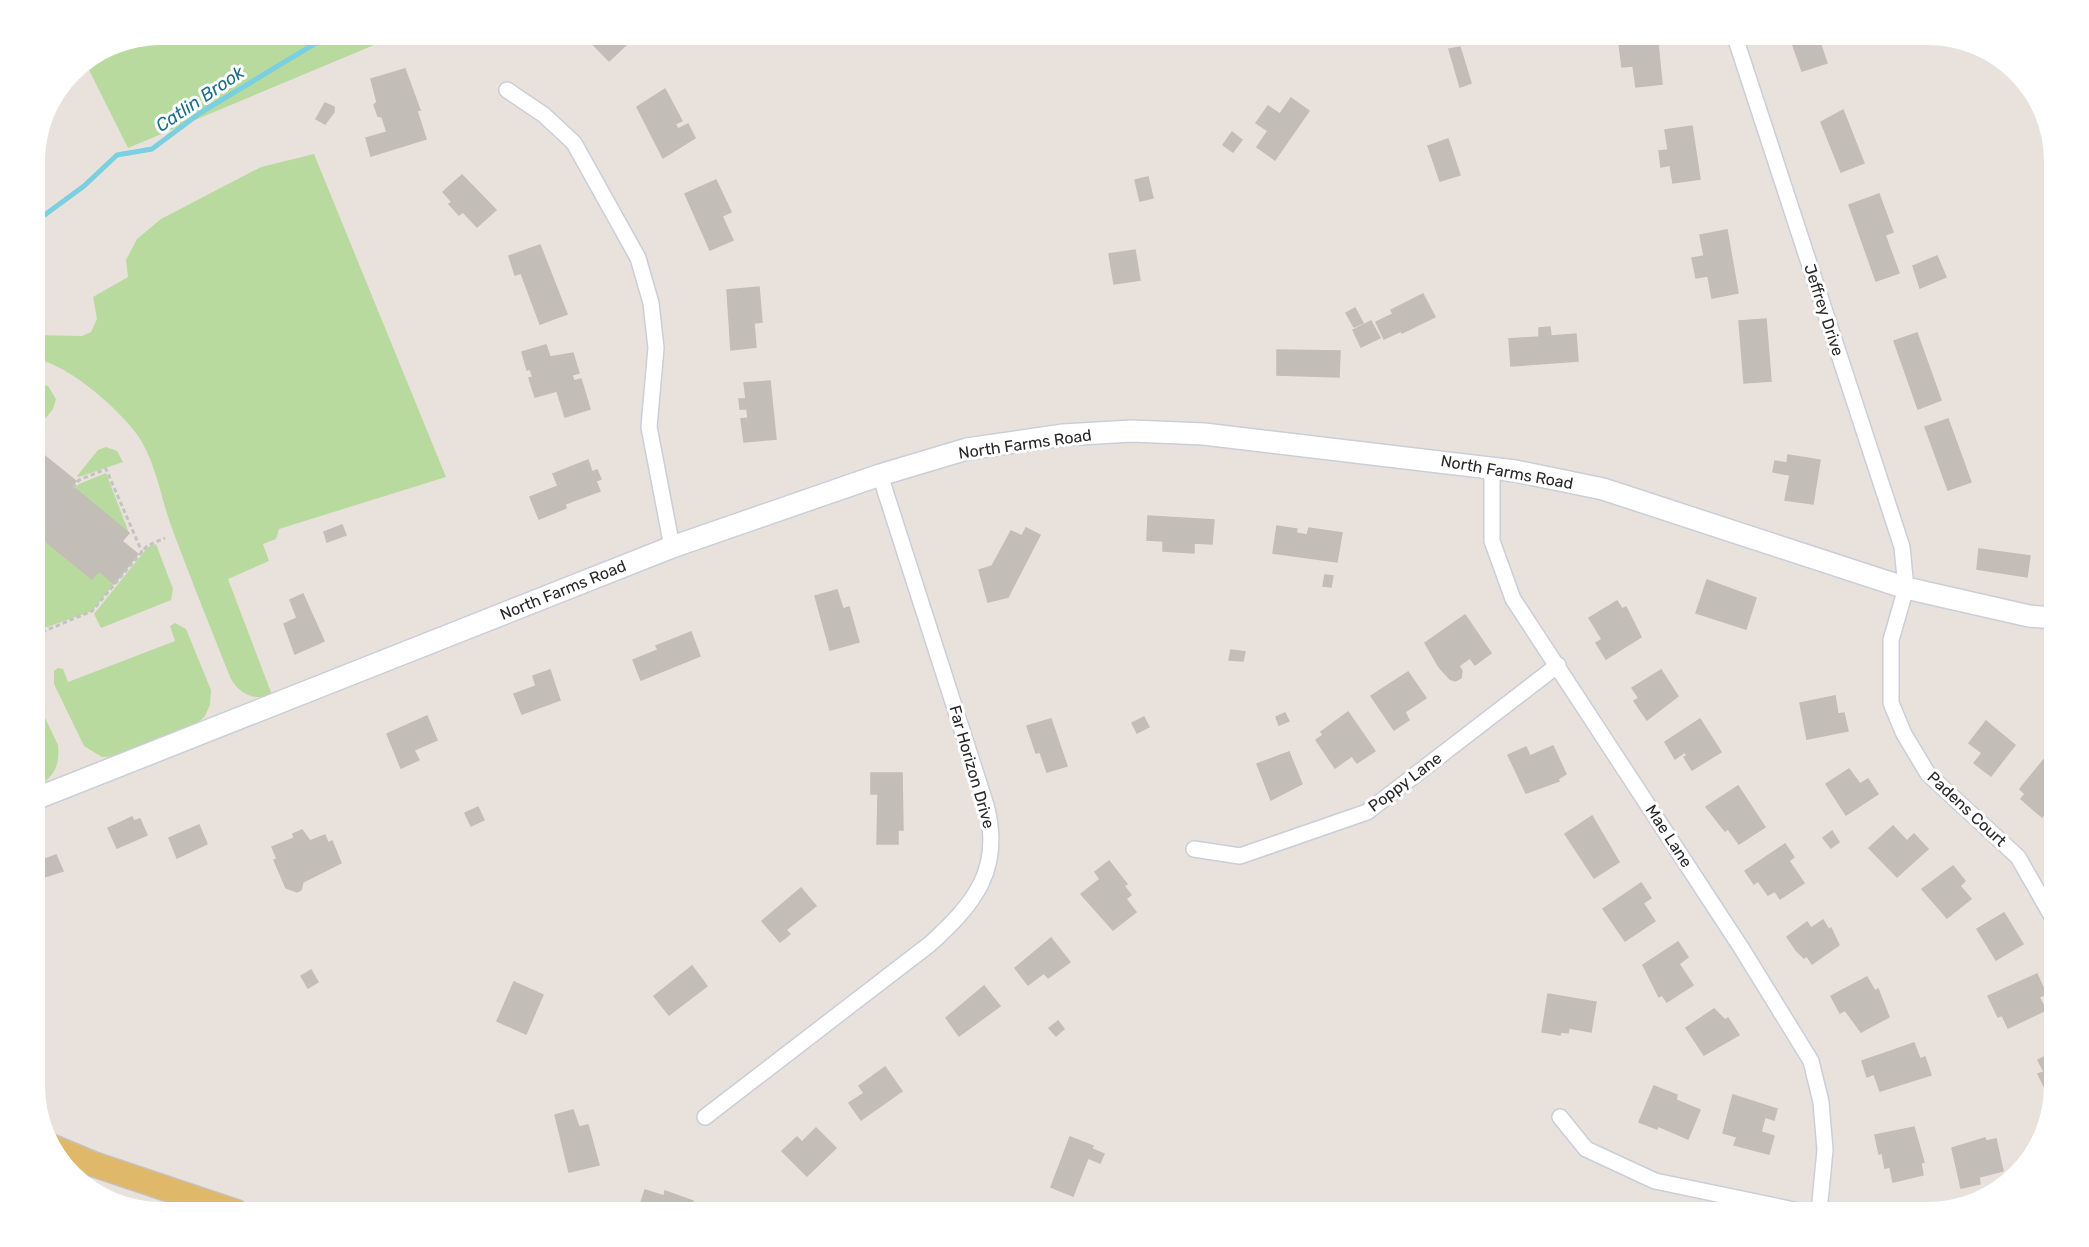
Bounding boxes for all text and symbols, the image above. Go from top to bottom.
water label: Catlin Brook [151,61,249,137]
street label: Jeffrey Drive [1800,262,1848,358]
street label: North Farms Road [957,425,1093,463]
street label: North Farms Road [1439,451,1575,493]
street label: North Farms Road [497,556,629,624]
street label: Far Horizon Drive [945,703,999,831]
street label: Poppy Lane [1365,748,1445,816]
street label: Padens Court [1924,768,2010,850]
street label: Mae Lane [1642,801,1696,871]

